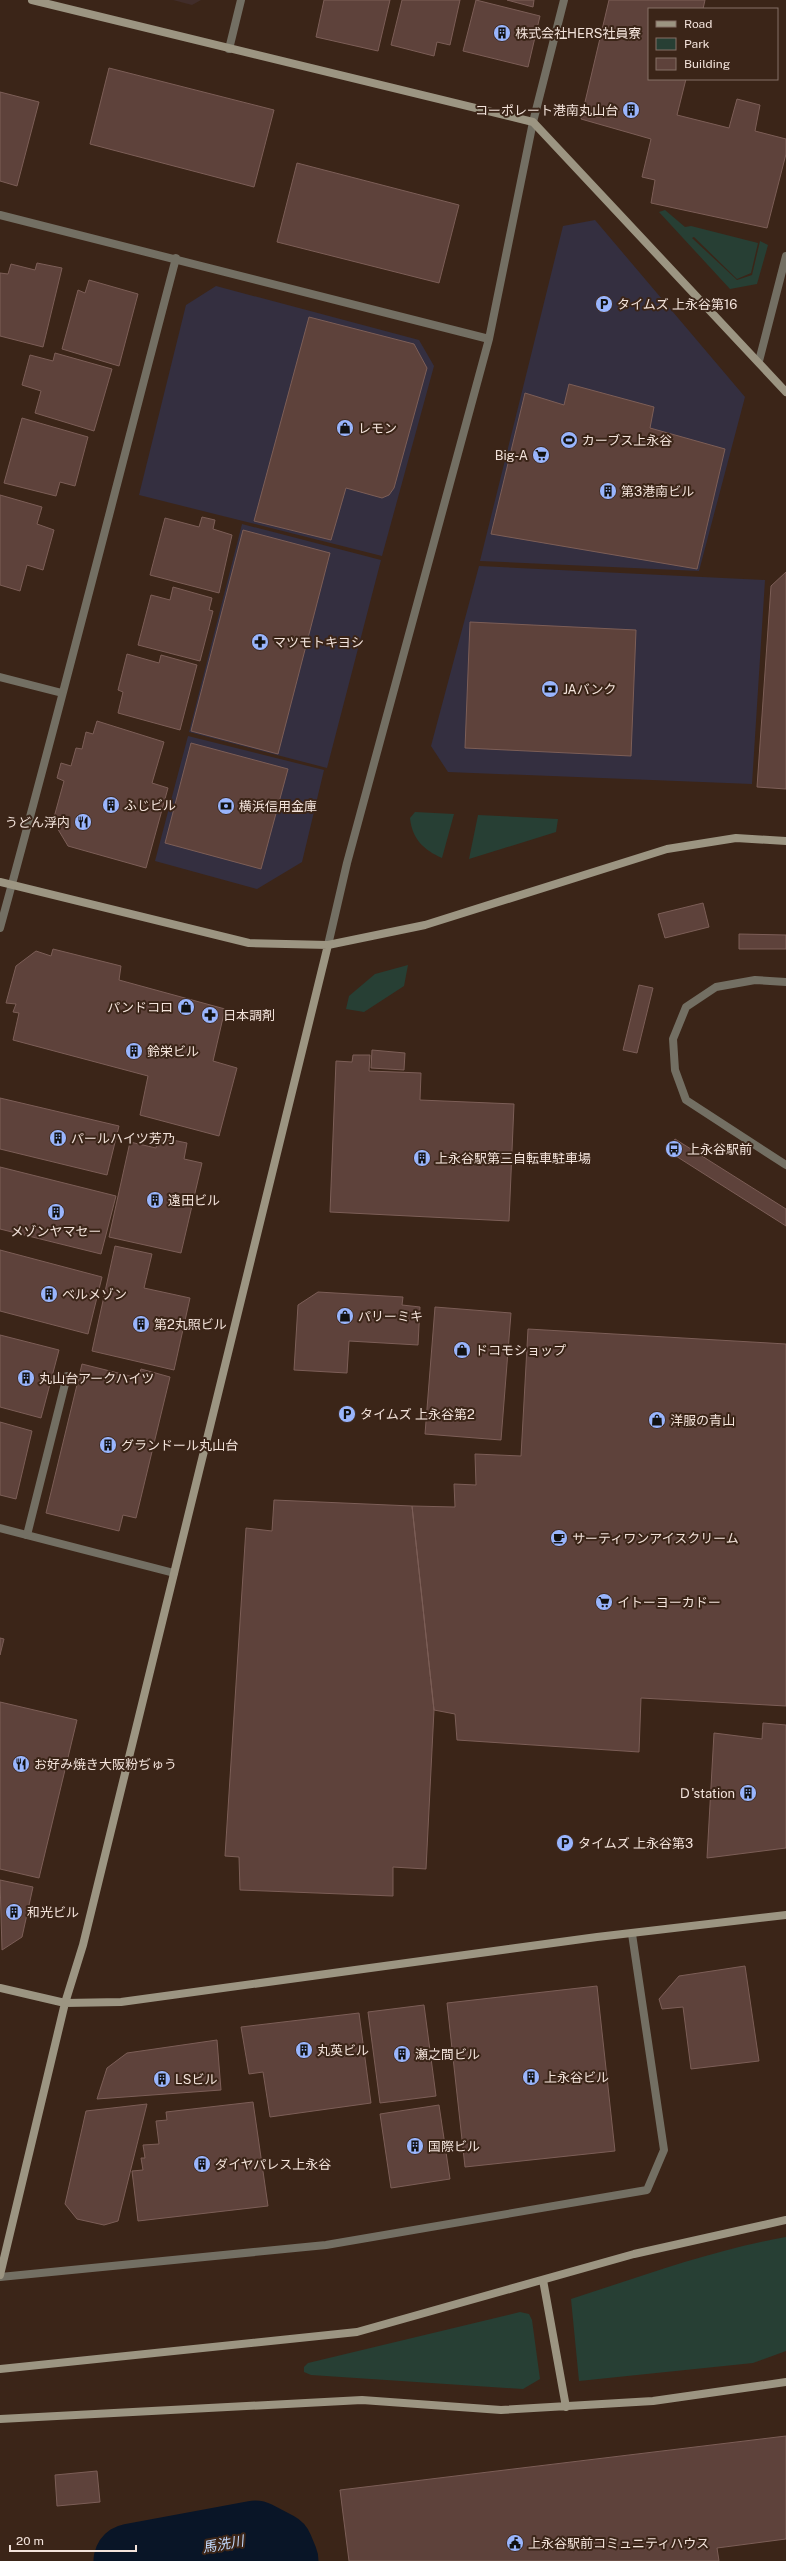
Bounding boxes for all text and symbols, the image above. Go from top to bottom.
legend [648,8,778,80]
text: Road [684,17,712,31]
building icon: 株式会社HERS社員寮 [492,23,512,43]
place label: 株式会社HERS社員寮 [515,26,641,41]
text: Park [684,37,710,51]
text: Building [684,57,730,71]
building icon: コーポレート港南丸山台 [621,100,641,120]
place label: コーポレート港南丸山台 [475,103,618,118]
parking icon: タイムズ 上永谷第16 [594,294,614,314]
place label: タイムズ 上永谷第16 [617,297,737,312]
shop icon: レモン [335,418,355,438]
place label: レモン [358,421,397,436]
sports icon: カーブス上永谷 [559,430,579,450]
place label: カーブス上永谷 [582,433,672,448]
supermarket icon: Big-A [531,445,551,465]
place label: Big-A [495,448,528,463]
building icon: 第3港南ビル [598,481,618,501]
place label: 第3港南ビル [621,484,694,499]
pharmacy icon: マツモトキヨシ [250,632,270,652]
place label: マツモトキヨシ [273,635,364,650]
bank icon: JAバンク [540,679,560,699]
place label: JAバンク [563,682,616,697]
building icon: ふじビル [101,795,121,815]
bank icon: 横浜信用金庫 [216,796,236,816]
place label: ふじビル [124,798,176,813]
place label: 横浜信用金庫 [239,799,317,814]
restaurant icon: うどん浮内 [73,812,93,832]
place label: うどん浮内 [5,815,70,830]
shop icon: パンドコロ [176,997,196,1017]
place label: パンドコロ [107,1000,173,1015]
pharmacy icon: 日本調剤 [200,1005,220,1025]
place label: 日本調剤 [223,1008,275,1023]
building icon: 鈴栄ビル [124,1041,144,1061]
place label: 鈴栄ビル [147,1044,199,1059]
building icon: パールハイツ芳乃 [48,1128,68,1148]
place label: パールハイツ芳乃 [71,1131,175,1146]
bus stop icon: 上永谷駅前 [664,1139,684,1159]
place label: 上永谷駅前 [687,1142,752,1157]
building icon: 上永谷駅第三自転車駐車場 [412,1148,432,1168]
place label: 上永谷駅第三自転車駐車場 [435,1151,591,1166]
building icon: 遠田ビル [145,1190,165,1210]
place label: 遠田ビル [168,1193,220,1208]
building icon: メゾンヤマセー [46,1202,66,1222]
place label: メゾンヤマセー [10,1224,102,1239]
building icon: ベルメゾン [39,1284,59,1304]
place label: ベルメゾン [62,1287,127,1302]
shop icon: パリーミキ [335,1306,355,1326]
place label: パリーミキ [358,1309,423,1324]
building icon: 第2丸照ビル [131,1314,151,1334]
place label: 第2丸照ビル [154,1317,227,1332]
shop icon: ドコモショップ [452,1340,472,1360]
place label: ドコモショップ [475,1343,566,1358]
building icon: 丸山台アークハイツ [16,1368,36,1388]
place label: 丸山台アークハイツ [39,1371,154,1386]
parking icon: タイムズ 上永谷第2 [337,1404,357,1424]
place label: タイムズ 上永谷第2 [360,1407,475,1422]
shop icon: 洋服の青山 [647,1410,667,1430]
place label: 洋服の青山 [670,1413,735,1428]
building icon: グランドール丸山台 [98,1435,118,1455]
place label: グランドール丸山台 [121,1438,238,1453]
cafe icon: サーティワンアイスクリーム [549,1528,569,1548]
place label: サーティワンアイスクリーム [572,1531,739,1546]
supermarket icon: イトーヨーカドー [594,1592,614,1612]
place label: イトーヨーカドー [617,1595,721,1610]
restaurant icon: お好み焼き大阪粉ぢゅう [11,1754,31,1774]
place label: お好み焼き大阪粉ぢゅう [34,1757,177,1772]
building icon: Ｄ'station [738,1783,758,1803]
place label: Ｄ'station [678,1786,735,1801]
parking icon: タイムズ 上永谷第3 [555,1833,575,1853]
place label: タイムズ 上永谷第3 [578,1836,693,1851]
building icon: 和光ビル [4,1902,24,1922]
place label: 和光ビル [27,1905,79,1920]
building icon: 丸英ビル [294,2040,314,2060]
place label: 丸英ビル [317,2043,369,2058]
building icon: 瀬之間ビル [392,2044,412,2064]
place label: 瀬之間ビル [415,2047,480,2062]
building icon: 上永谷ビル [521,2067,541,2087]
building icon: LSビル [152,2069,172,2089]
place label: 上永谷ビル [544,2070,609,2085]
place label: LSビル [175,2072,217,2087]
building icon: 国際ビル [405,2136,425,2156]
place label: 国際ビル [428,2139,480,2154]
building icon: ダイヤパレス上永谷 [192,2154,212,2174]
place label: ダイヤパレス上永谷 [215,2157,331,2172]
scale bar [10,2527,136,2553]
water label: 馬洗川 [201,2532,247,2556]
public building icon: 上永谷駅前コミュニティハウス [505,2533,525,2553]
text: 20 m [16,2534,44,2548]
place label: 上永谷駅前コミュニティハウス [528,2536,709,2551]

